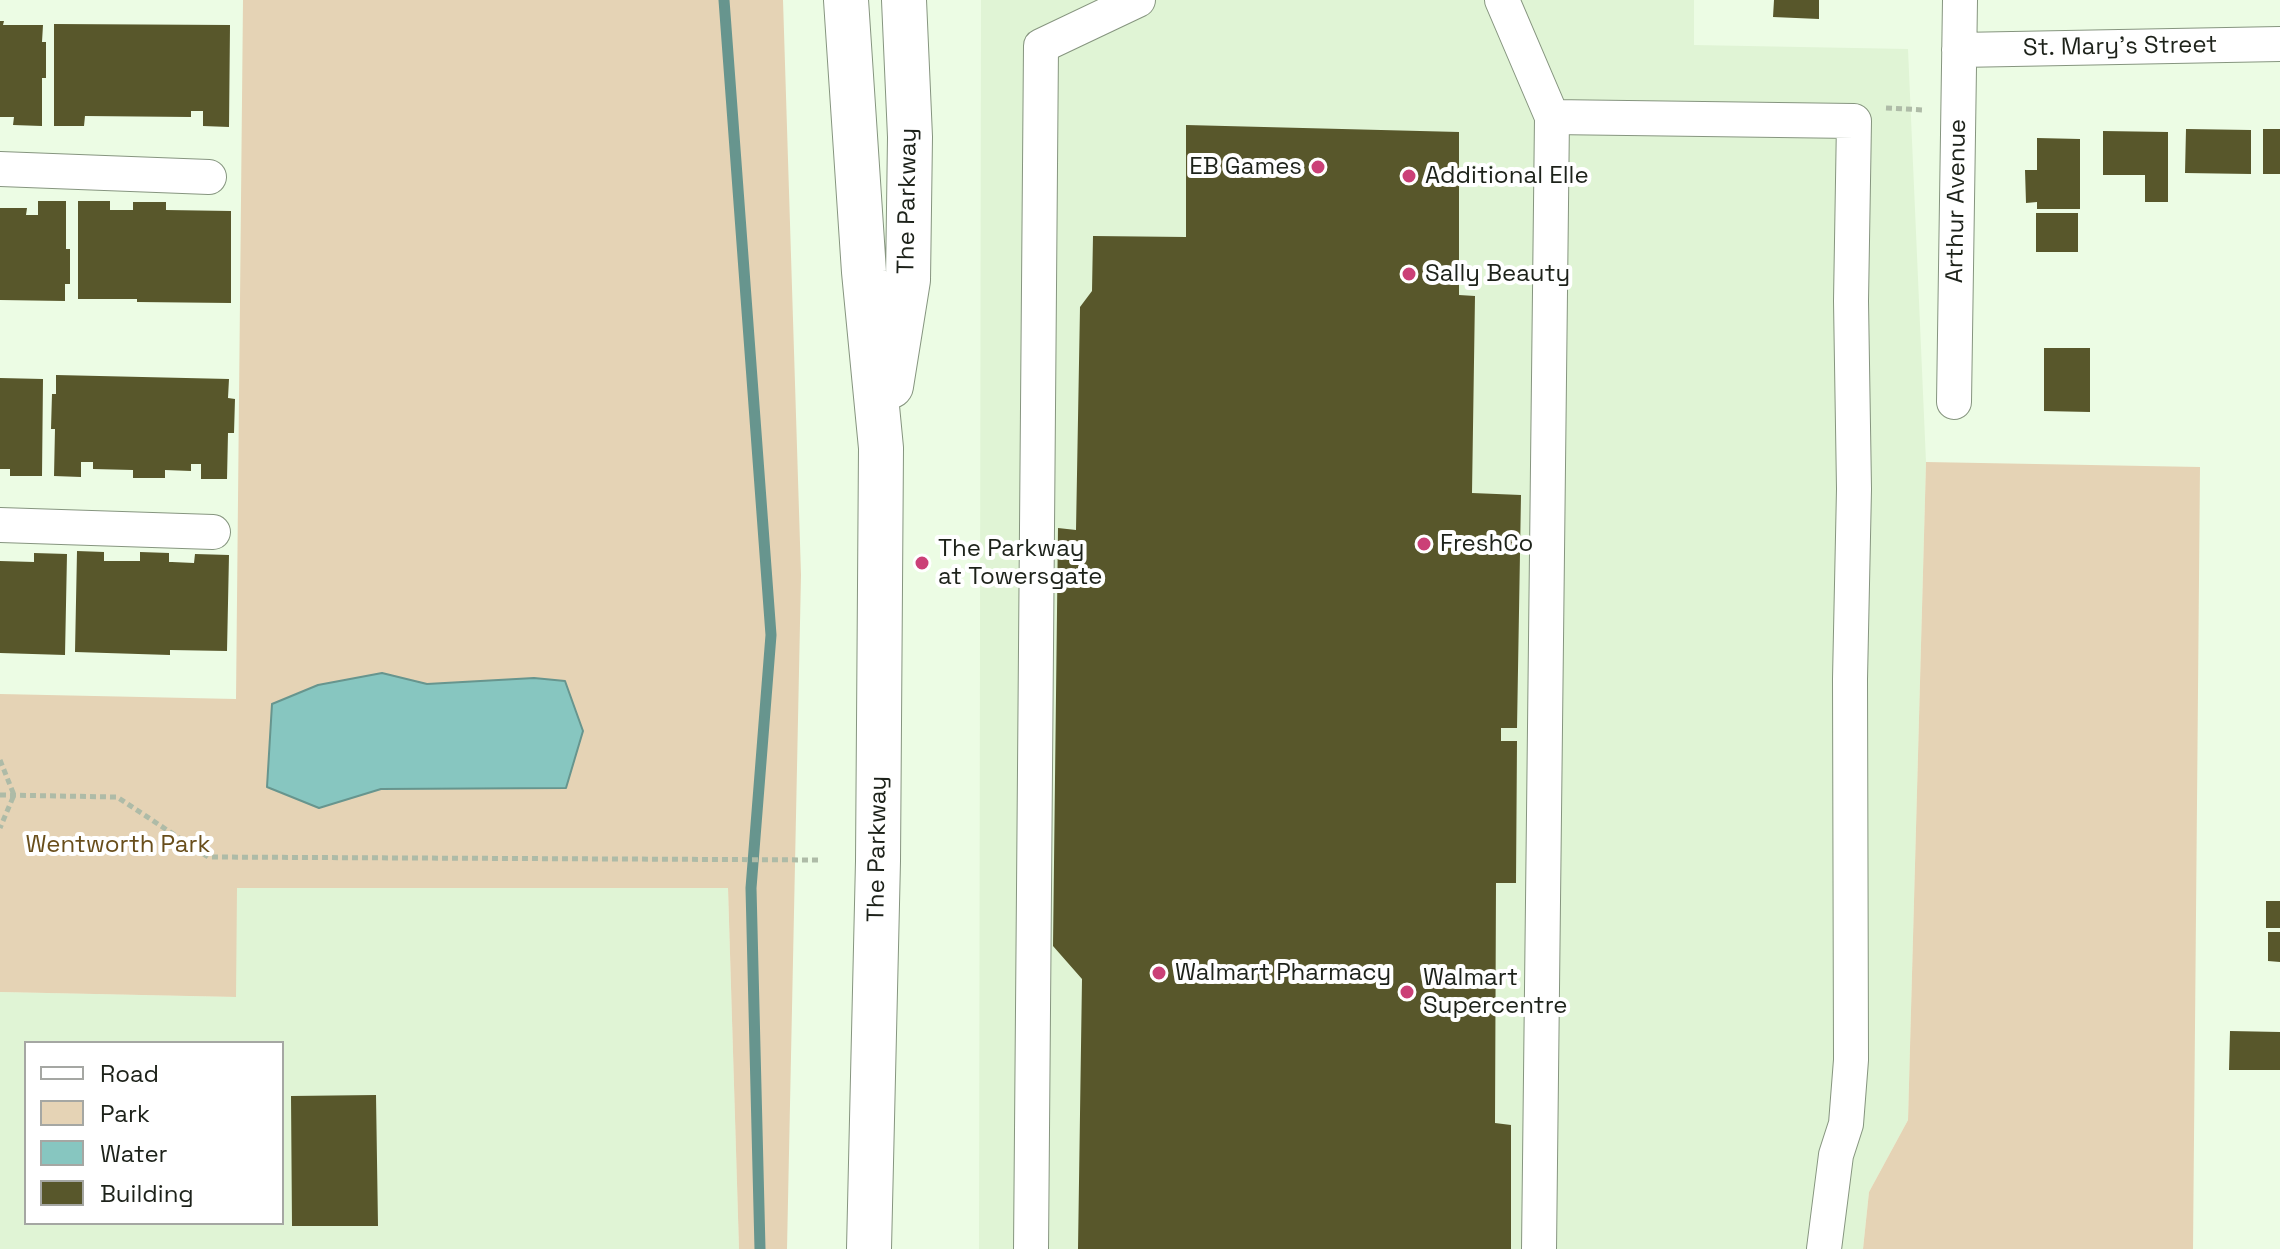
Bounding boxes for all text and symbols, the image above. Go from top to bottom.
street label: St. Mary's Street [2023,31,2217,63]
street label: Arthur Avenue [1941,119,1973,283]
street label: The Parkway [892,128,924,274]
place label: EB Games [1189,153,1302,181]
marker: EB Games [1309,158,1327,176]
place label: Additional Elle [1425,162,1589,190]
marker: Additional Elle [1400,167,1418,185]
place label: Sally Beauty [1425,260,1570,288]
marker: Sally Beauty [1400,265,1418,283]
place label: FreshCo [1440,530,1533,558]
place label: The Parkway at Towersgate [938,535,1102,591]
marker: FreshCo [1415,535,1433,553]
marker: The Parkway at Towersgate [913,554,931,572]
street label: The Parkway [862,776,894,922]
park label: Wentworth Park [26,831,210,859]
place label: Walmart Pharmacy [1175,959,1391,987]
marker: Walmart Pharmacy [1150,964,1168,982]
place label: Walmart Supercentre [1423,964,1567,1020]
marker: Walmart Supercentre [1398,983,1416,1001]
legend [24,1041,284,1225]
text: Road [100,1058,159,1089]
text: Park [100,1098,150,1129]
text: Water [100,1138,168,1169]
text: Building [100,1178,194,1209]

